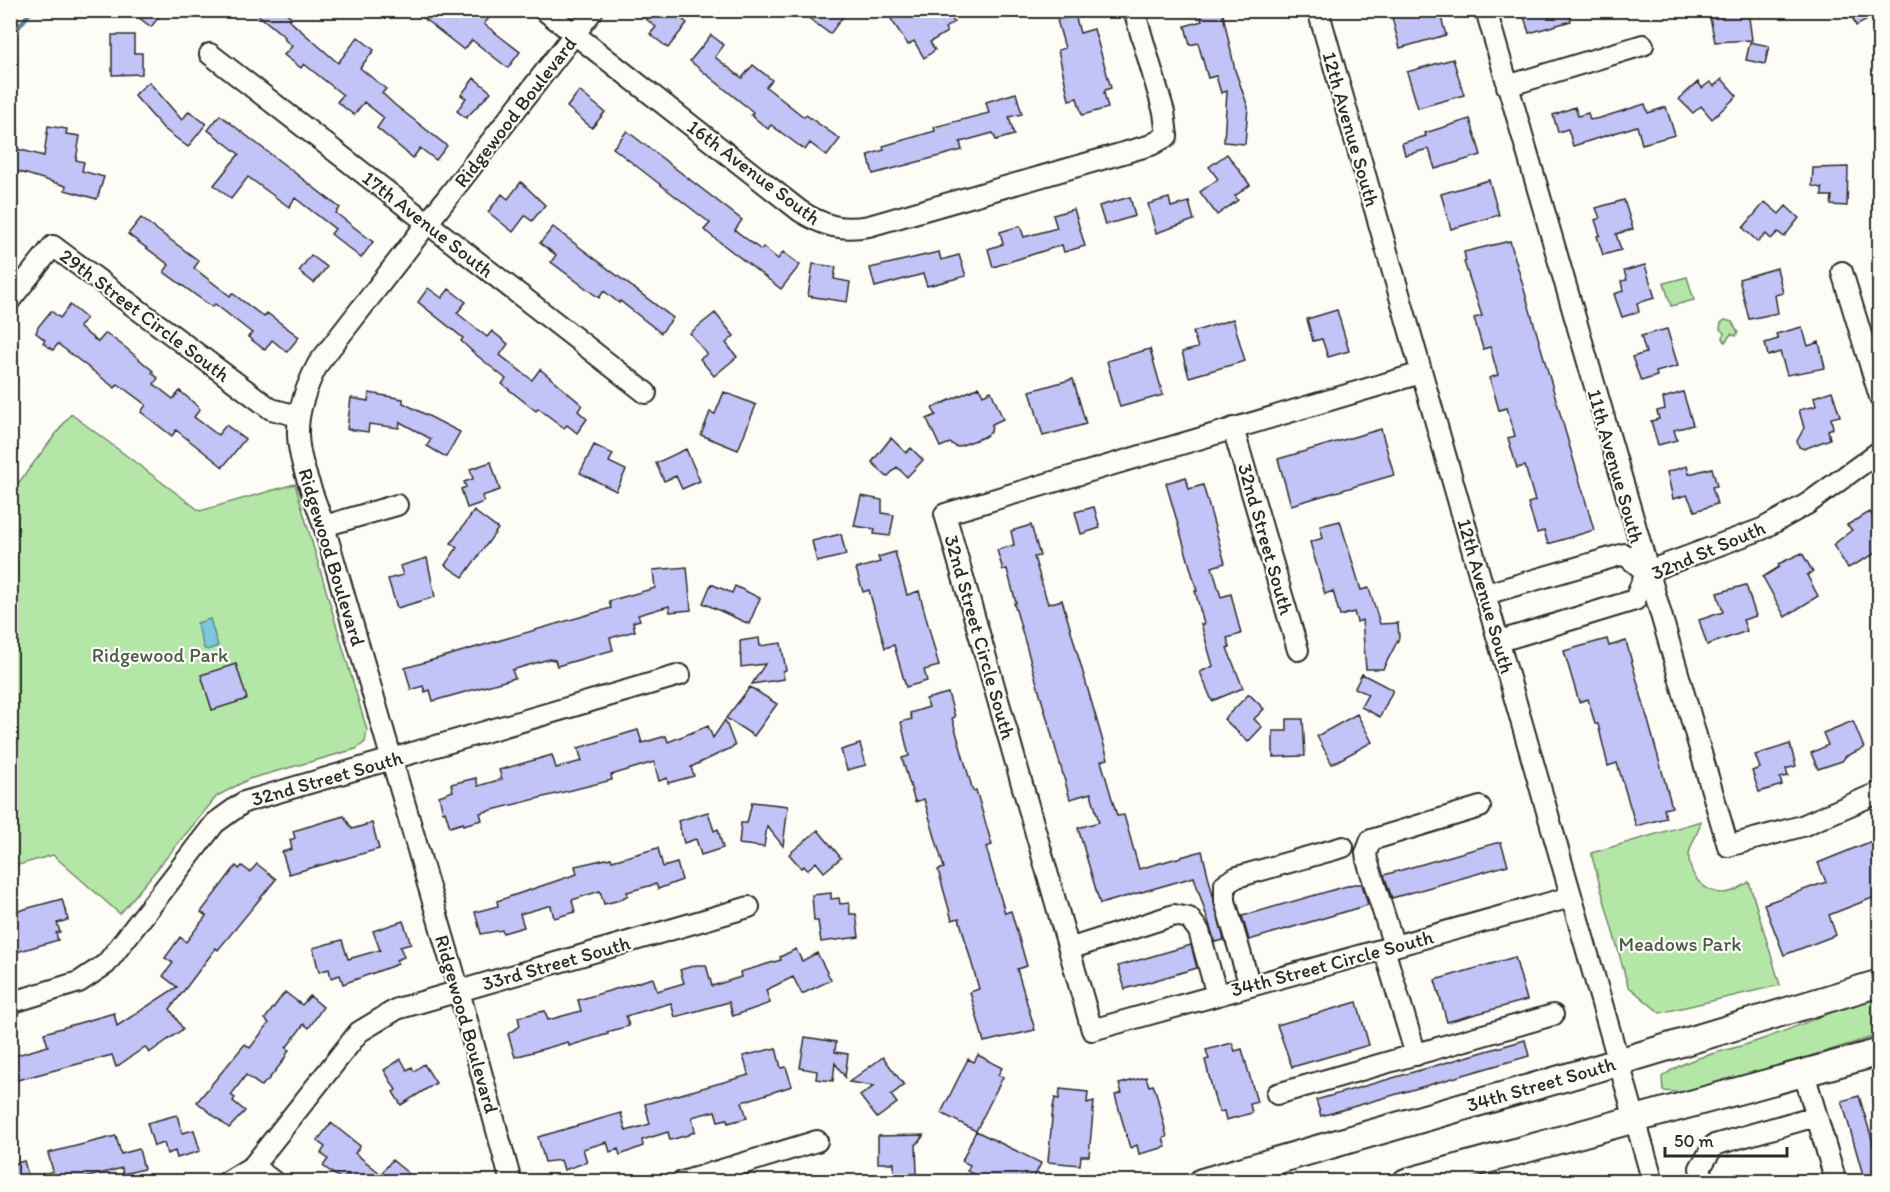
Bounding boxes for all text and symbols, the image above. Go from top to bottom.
street label: Ridgewood Boulevard [449,32,581,192]
street label: 12th Avenue South [1317,49,1385,209]
street label: 16th Avenue South [683,114,825,230]
street label: 17th Avenue South [358,165,498,283]
street label: 29th Street Circle South [55,243,235,387]
street label: 11th Avenue South [1583,386,1649,546]
street label: 32nd Street South [1233,461,1299,618]
street label: Ridgewood Boulevard [294,465,371,649]
street label: 32nd St South [1647,515,1769,585]
street label: 12th Avenue South [1452,516,1520,676]
street label: 32nd Street Circle South [939,532,1021,742]
park label: Ridgewood Park [92,643,229,667]
street label: 32nd Street South [249,745,406,811]
street label: 34th Street Circle South [1228,924,1436,1002]
street label: 33rd Street South [479,930,633,996]
street label: Ridgewood Boulevard [430,932,504,1116]
park label: Meadows Park [1619,932,1741,956]
street label: 34th Street South [1464,1051,1618,1117]
scale bar [1665,1120,1786,1158]
text: 50 m [1674,1130,1714,1152]

